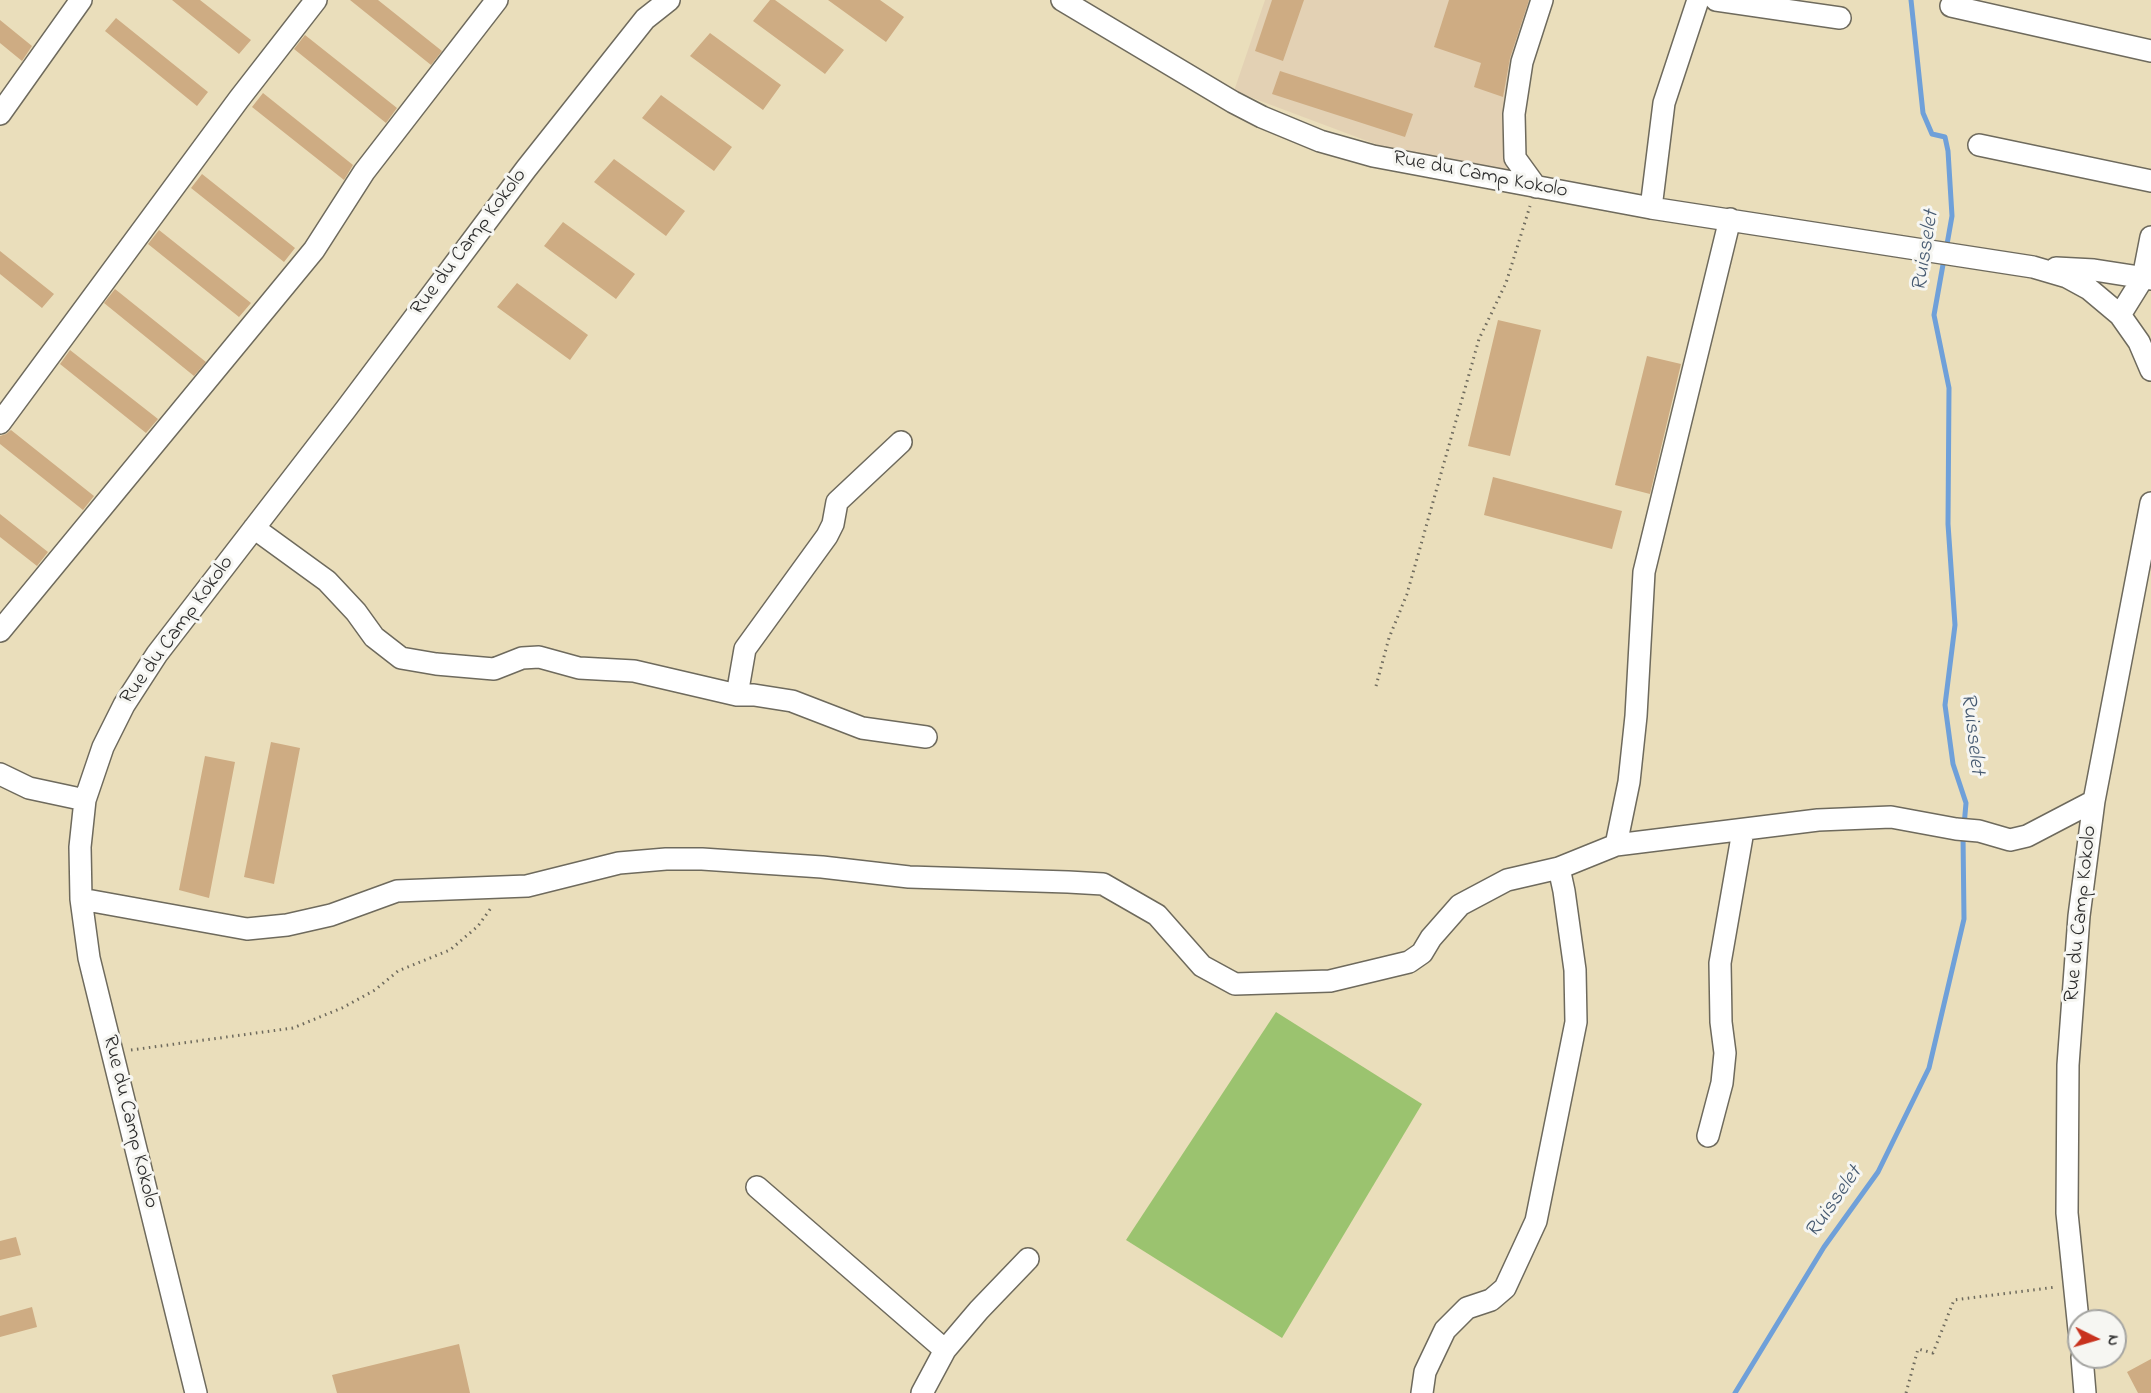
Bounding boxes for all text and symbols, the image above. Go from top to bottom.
street label: Rue du Camp Kokolo [1390,147,1570,205]
street label: Rue du Camp Kokolo [407,165,533,321]
water label: Ruisselet [1908,209,1946,293]
street label: Rue du Camp Kokolo [116,552,240,710]
water label: Ruisselet [1953,692,1989,776]
street label: Rue du Camp Kokolo [2060,824,2104,1004]
street label: Rue du Camp Kokolo [95,1033,163,1211]
water label: Ruisselet [1801,1162,1869,1244]
north arrow [2067,1309,2127,1369]
text: N [2101,1334,2125,1347]

